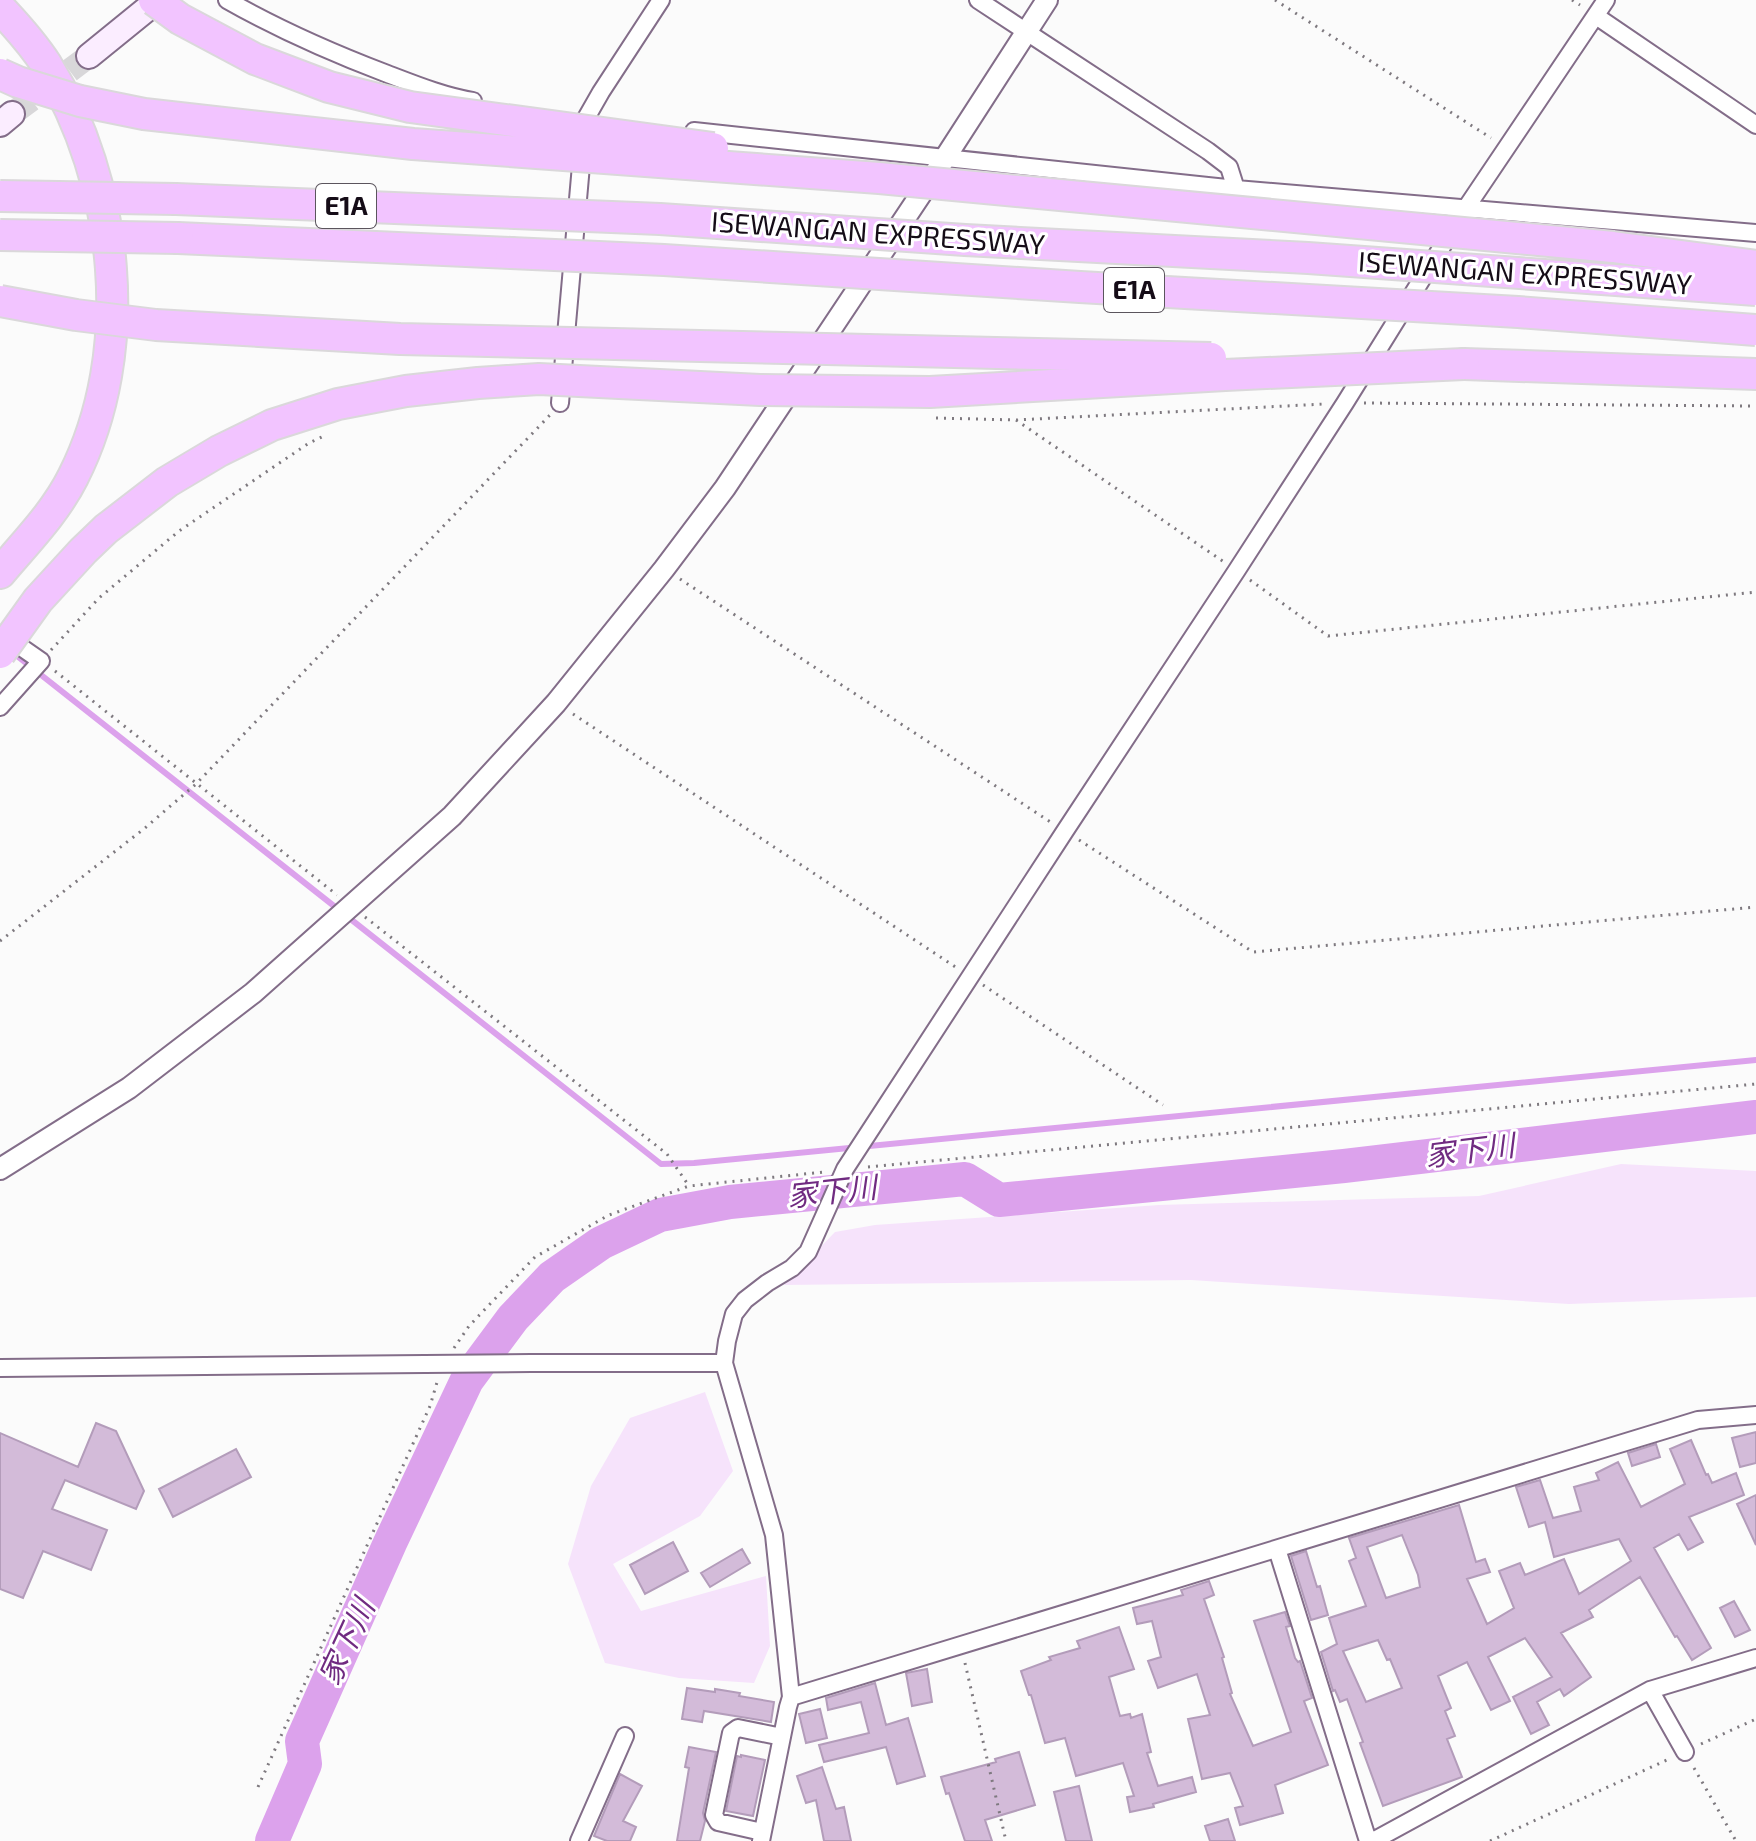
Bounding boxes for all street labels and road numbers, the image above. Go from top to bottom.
road number: E1A [316,184,376,228]
street label: ISEWANGAN EXPRESSWAY [710,203,1046,261]
street label: ISEWANGAN EXPRESSWAY [1357,243,1693,301]
road number: E1A [1104,268,1164,312]

